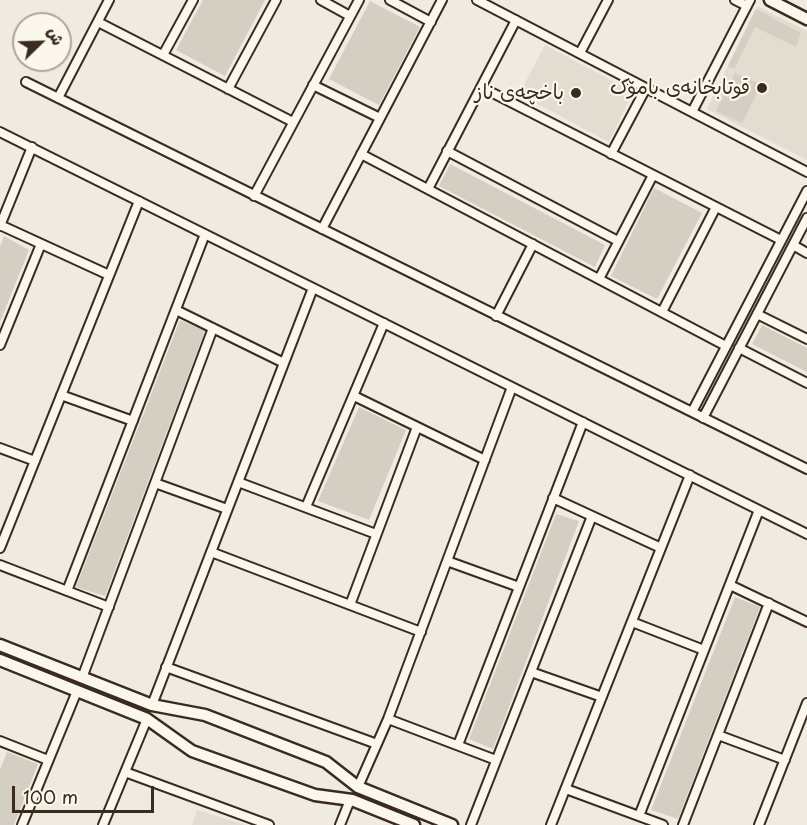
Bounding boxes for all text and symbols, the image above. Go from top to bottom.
north arrow [12,12,72,72]
text: ش [42,23,71,49]
place label: قوتابخانەی بامۆک [610,76,750,100]
place label: باخچەی ناز [475,81,564,105]
marker: قوتابخانەی بامۆک [755,81,769,95]
marker: باخچەی ناز [569,86,583,100]
scale bar [15,774,158,812]
text: 100 m [23,783,78,810]

